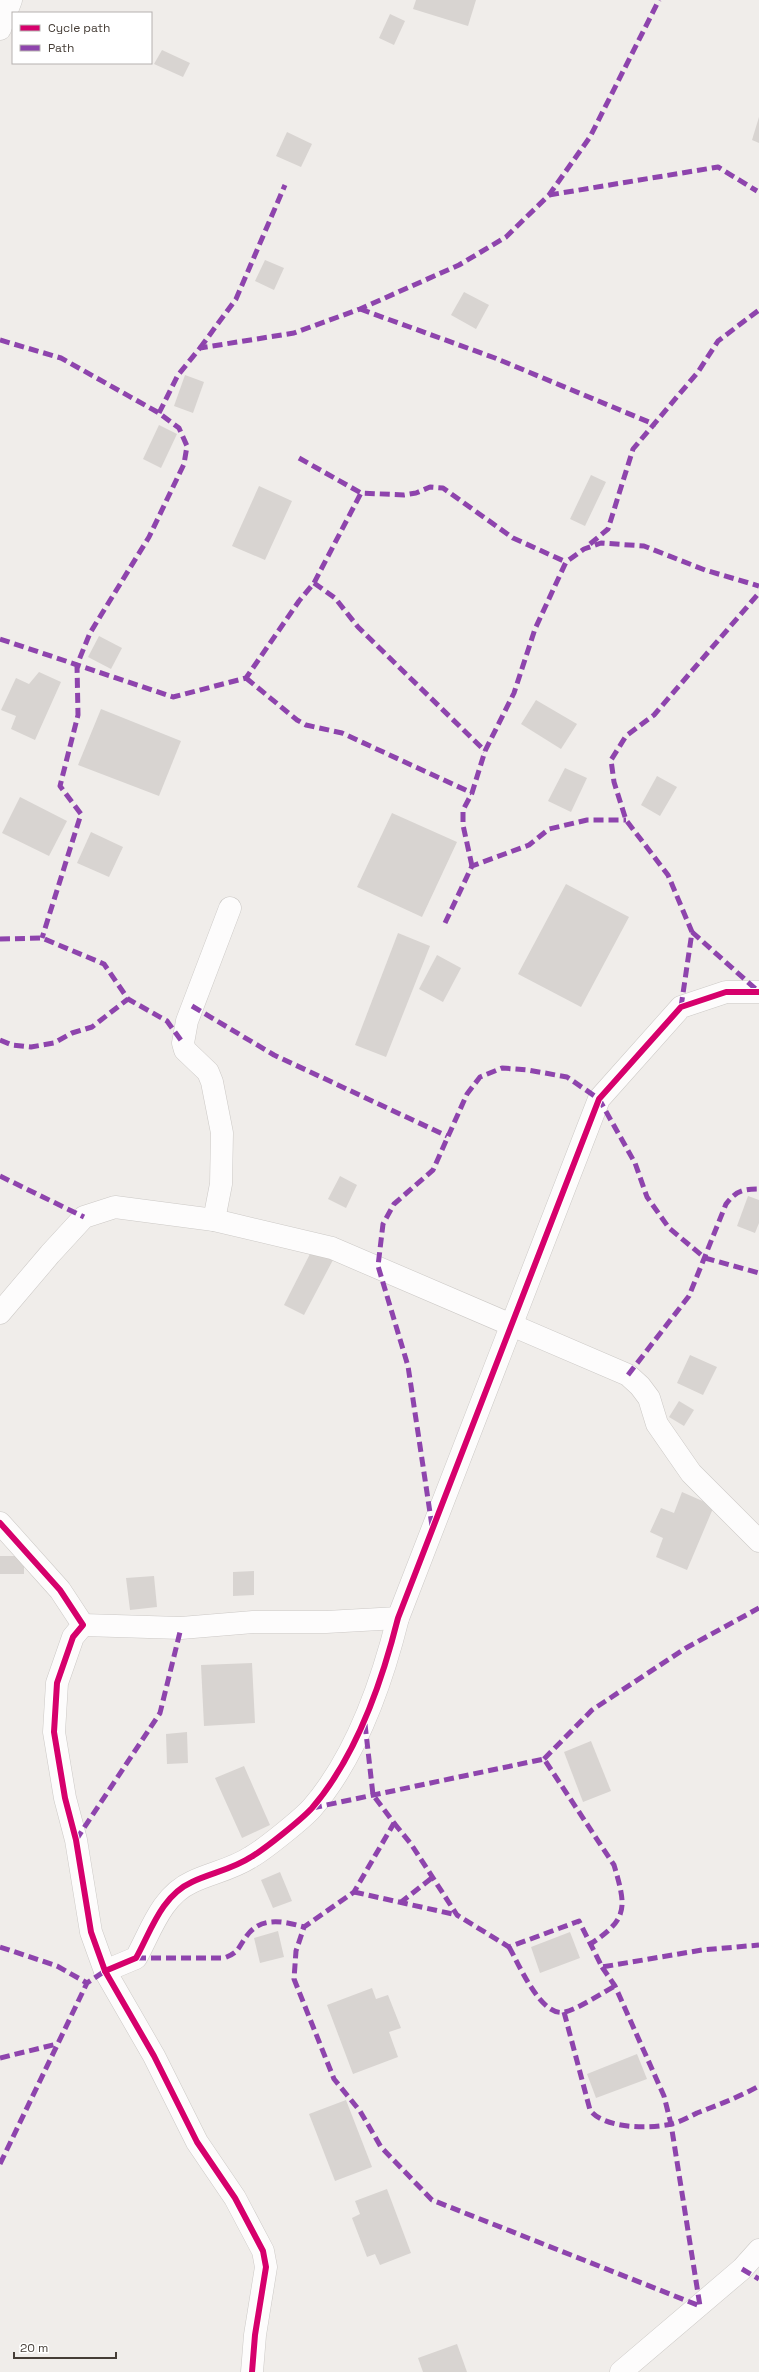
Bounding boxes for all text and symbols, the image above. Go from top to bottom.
legend [12,12,152,64]
text: Cycle path [48,20,110,36]
text: Path [48,40,74,56]
scale bar [14,2334,116,2360]
text: 20 m [20,2340,48,2356]

